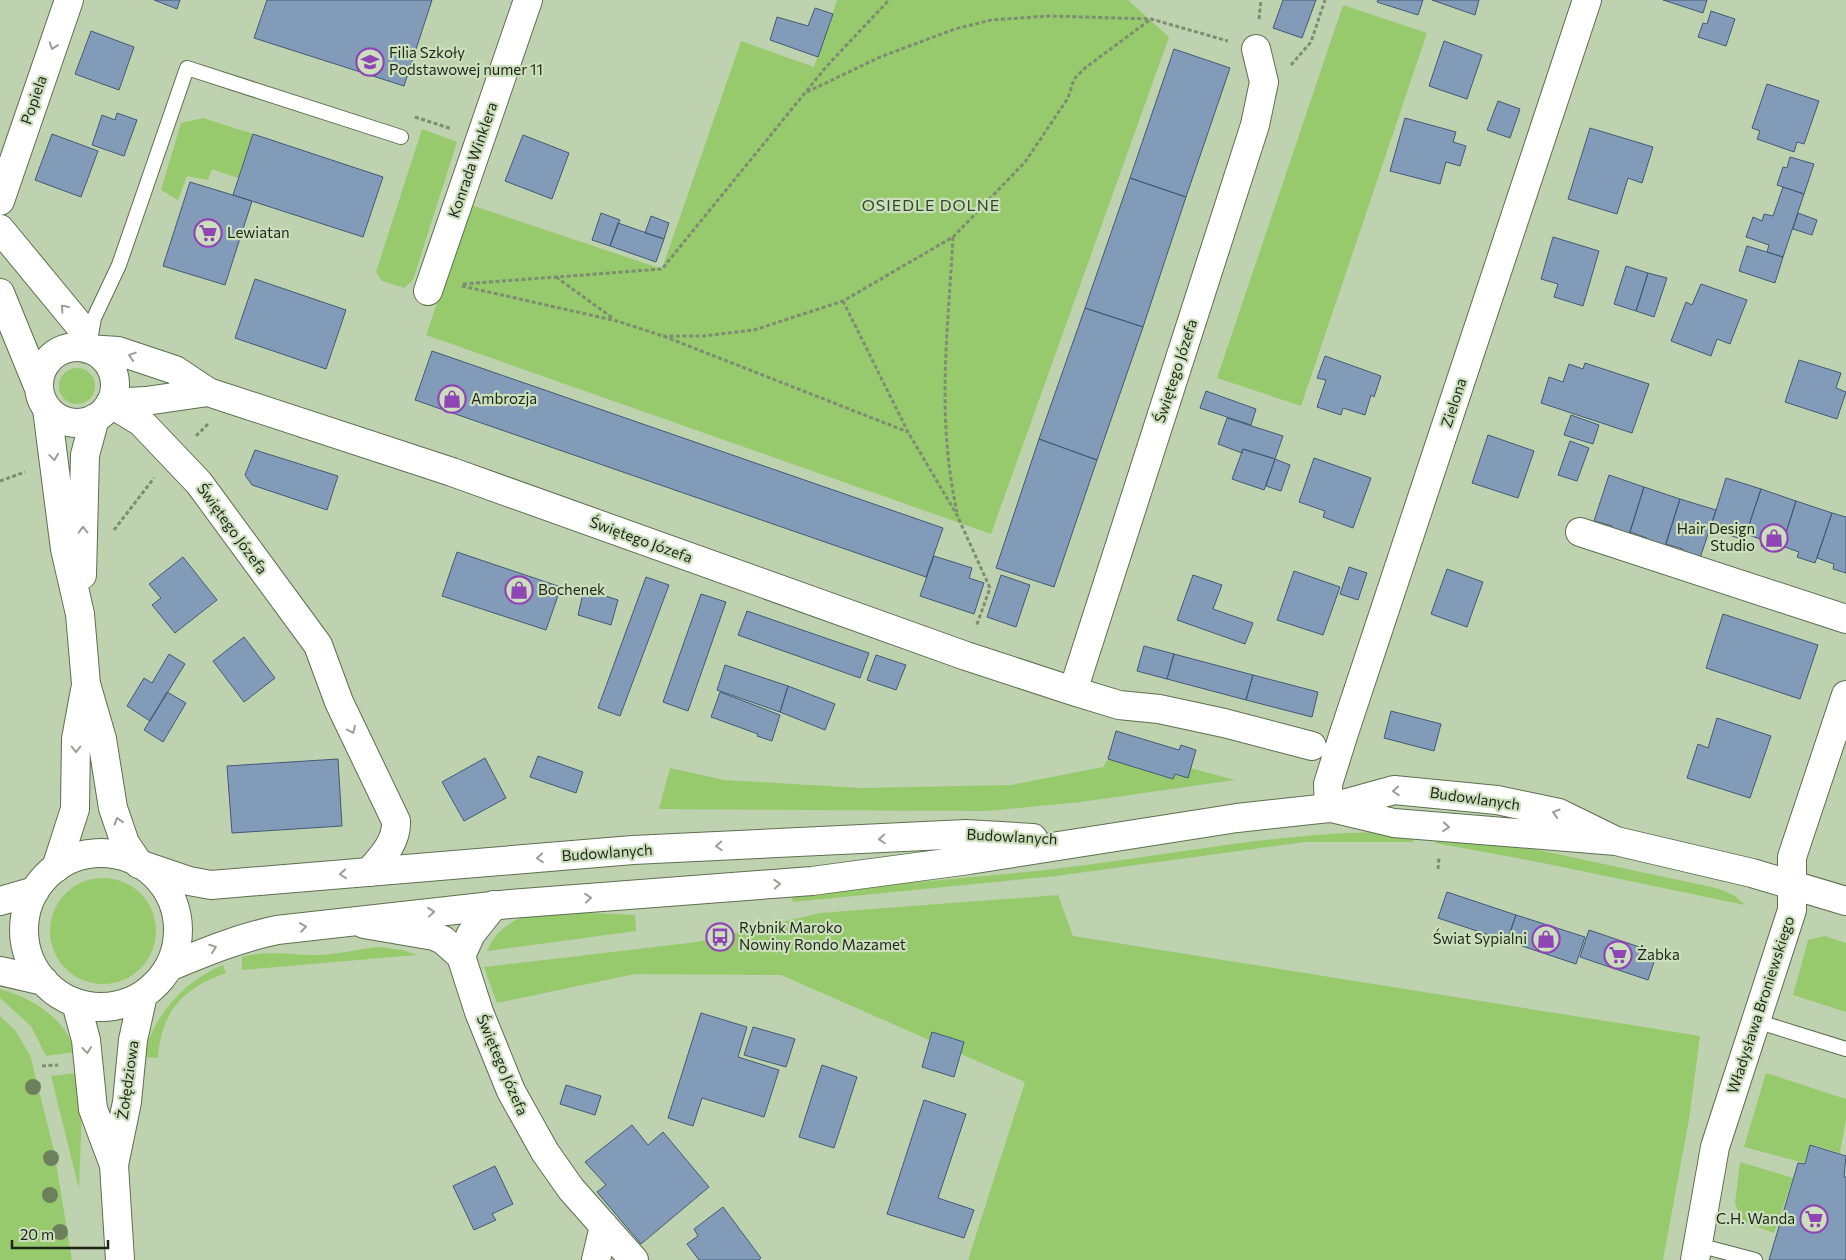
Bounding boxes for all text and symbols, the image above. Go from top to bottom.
one-way arrow [49,41,59,50]
place label: Filia Szkoły Podstawowej numer 11 [389,43,543,78]
school or university icon: Filia Szkoły Podstawowej numer 11 [355,47,385,77]
street label: Popiela [16,73,50,126]
street label: Konrada Winklera [444,99,500,220]
district label: OSIEDLE DOLNE [862,195,1000,214]
supermarket icon: Lewiatan [193,218,223,248]
place label: Lewiatan [227,223,290,241]
one-way arrow [60,304,69,313]
street label: Świętego Józefa [1149,316,1200,425]
one-way arrow [129,351,137,361]
street label: Zielona [1437,376,1469,430]
shop icon: Ambrozja [437,384,467,414]
place label: Ambrozja [471,389,537,407]
one-way arrow [49,453,59,462]
street label: Świętego Józefa [194,479,273,577]
street label: Świętego Józefa [587,511,696,566]
place label: Hair Design Studio [1677,519,1755,554]
shop icon: Hair Design Studio [1759,523,1789,553]
one-way arrow [78,526,88,534]
shop icon: Bochenek [504,575,534,605]
place label: Bochenek [538,580,605,598]
one-way arrow [346,725,356,734]
one-way arrow [71,746,81,754]
street label: Budowlanych [1429,783,1521,813]
one-way arrow [1391,785,1399,796]
one-way arrow [1552,809,1561,819]
one-way arrow [113,817,123,826]
one-way arrow [1443,821,1451,832]
street label: Budowlanych [966,825,1058,847]
one-way arrow [877,833,885,844]
street label: Budowlanych [561,840,653,864]
one-way arrow [715,841,723,852]
one-way arrow [535,852,543,863]
one-way arrow [339,868,347,879]
one-way arrow [773,878,781,889]
one-way arrow [584,892,592,903]
one-way arrow [428,907,436,918]
street label: Władysława Broniewskiego [1723,914,1797,1096]
place label: Rybnik Maroko Nowiny Rondo Mazamet [739,918,906,953]
one-way arrow [300,922,308,933]
bus stop icon: Rybnik Maroko Nowiny Rondo Mazamet [705,922,735,952]
shop icon: Świat Sypialni [1531,924,1561,954]
place label: Świat Sypialni [1433,928,1527,947]
supermarket icon: Żabka [1603,940,1633,970]
one-way arrow [209,944,217,954]
place label: Żabka [1637,945,1680,963]
street label: Świętego Józefa [474,1011,533,1118]
street label: Żołędziowa [113,1039,141,1121]
one-way arrow [81,1047,92,1055]
supermarket icon: C.H. Wanda [1799,1204,1829,1234]
place label: C.H. Wanda [1716,1209,1795,1227]
scale bar [12,1218,109,1250]
text: 20 m [20,1225,54,1243]

